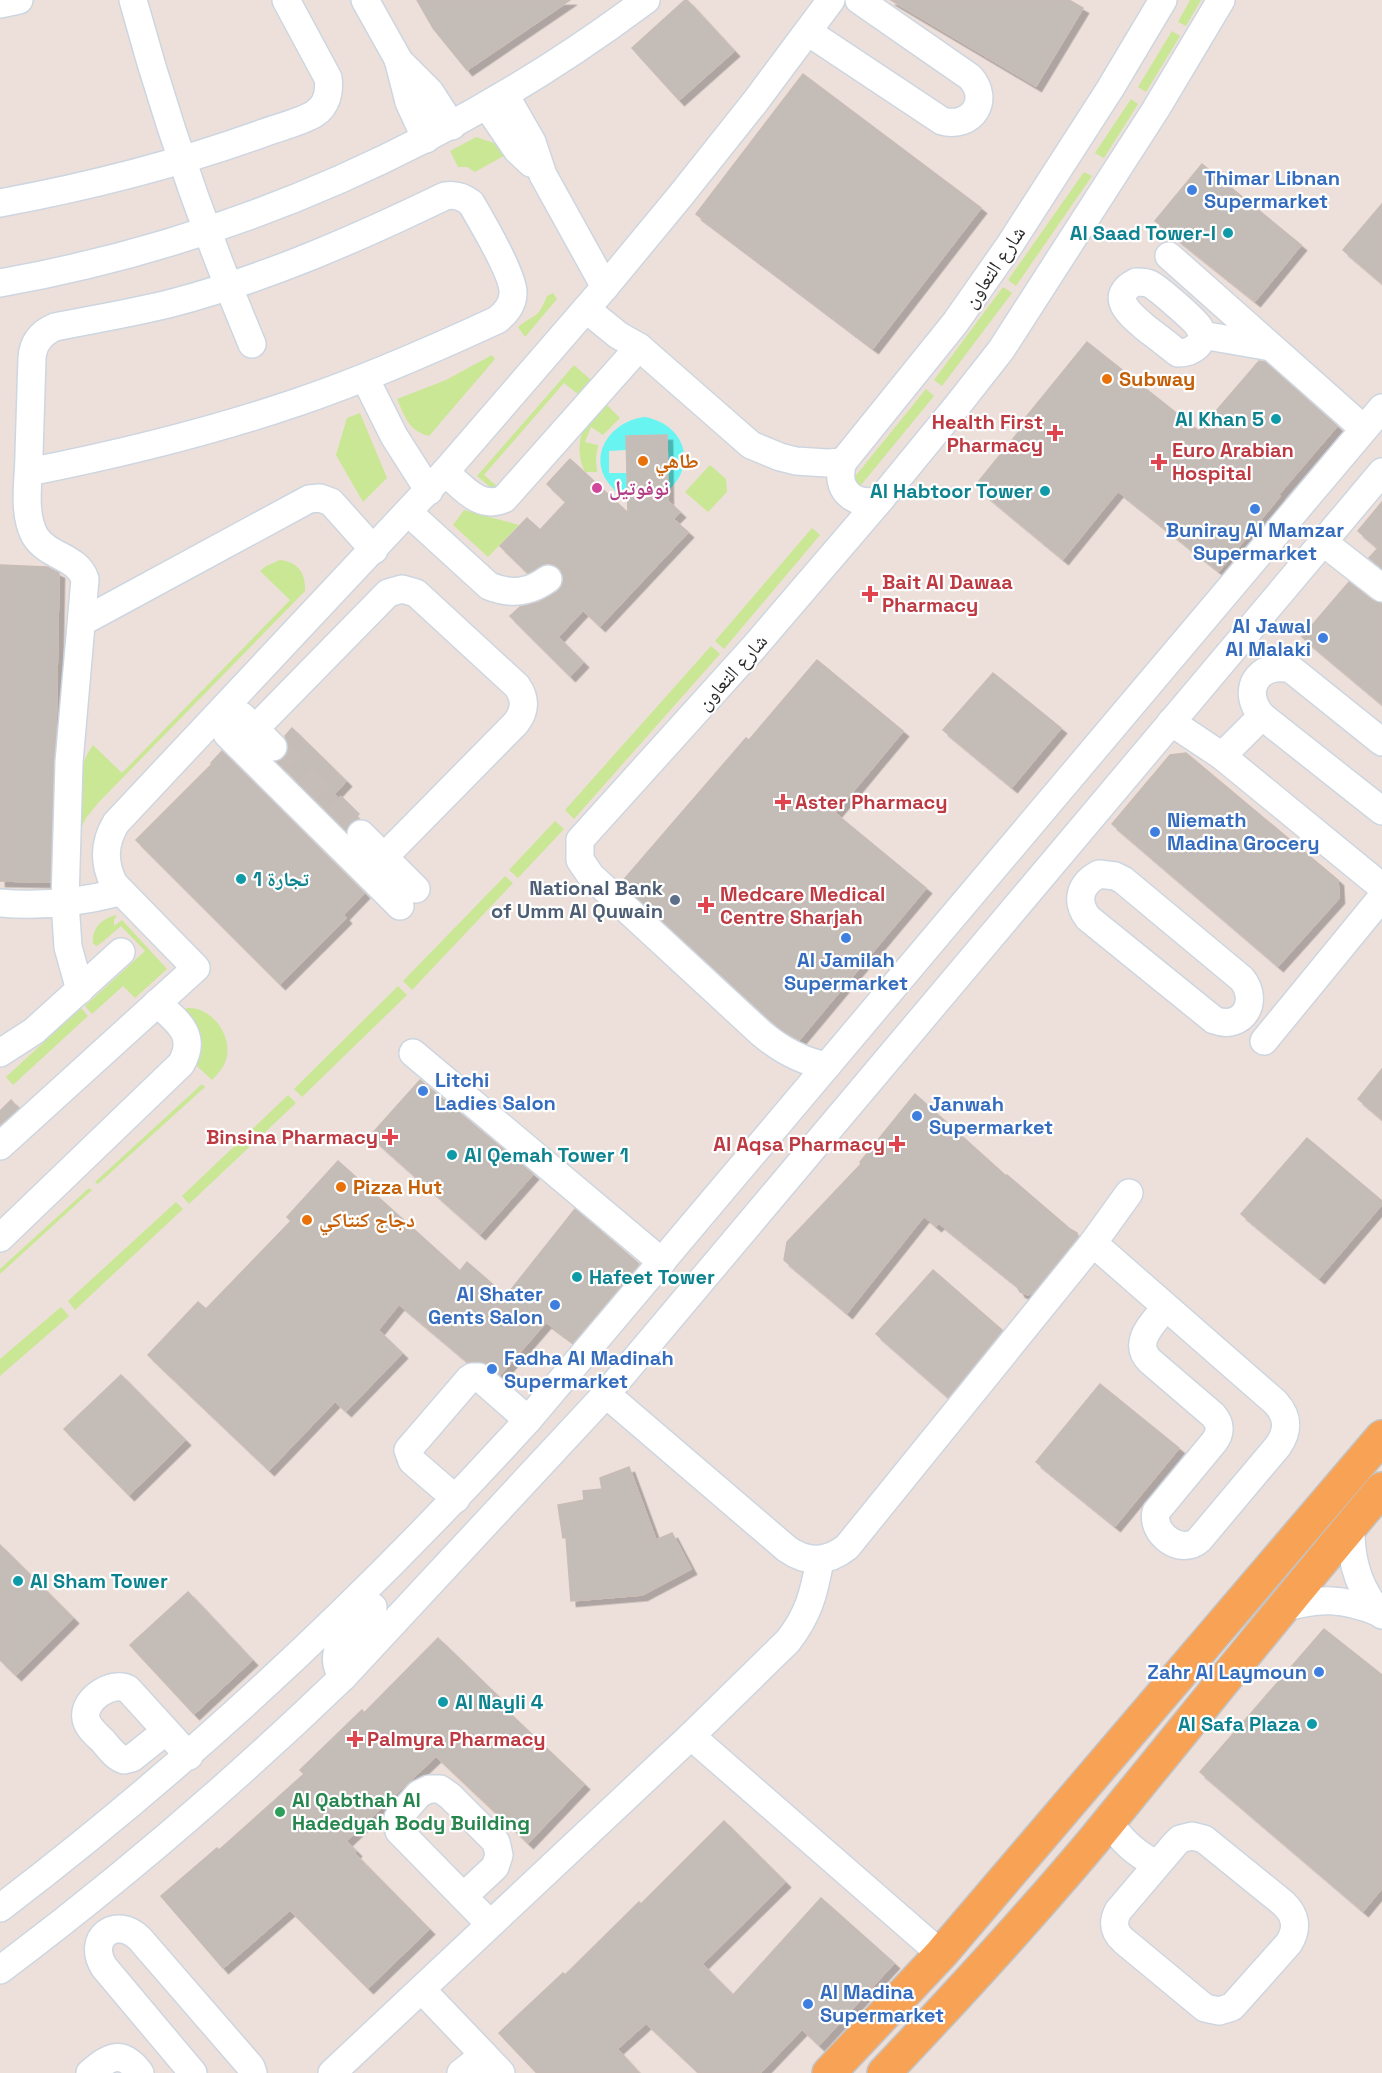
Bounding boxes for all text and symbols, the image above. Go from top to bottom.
place label: Thimar Libnan Supermarket [1204,165,1340,214]
marker: Thimar Libnan Supermarket [1185,183,1199,197]
place label: Al Saad Tower-I [1070,220,1216,246]
street label: شارع التعاون [957,221,1031,313]
marker: Al Saad Tower-I [1221,226,1235,240]
place label: Subway [1119,366,1195,392]
marker: Subway [1100,372,1114,386]
place label: Al Khan 5 [1175,406,1264,432]
place label: Health First Pharmacy [932,409,1043,458]
marker: Al Khan 5 [1269,412,1283,426]
marker: Health First Pharmacy [1048,426,1062,440]
place label: Euro Arabian Hospital [1172,437,1294,486]
place label: طاهي [655,448,699,477]
marker: Euro Arabian Hospital [1150,453,1168,471]
marker: طاهي [636,454,650,468]
place label: نوفوتيل [609,475,669,501]
place label: Al Habtoor Tower [870,478,1033,504]
marker: نوفوتيل [590,481,604,495]
marker: Al Habtoor Tower [1038,484,1052,498]
marker: Buniray Al Mamzar Supermarket [1248,502,1262,516]
place label: Buniray Al Mamzar Supermarket [1166,517,1344,566]
place label: Bait Al Dawaa Pharmacy [882,569,1013,618]
marker: Bait Al Dawaa Pharmacy [863,587,877,601]
place label: Al Jawal Al Malaki [1225,613,1311,662]
street label: شارع التعاون [691,628,773,716]
marker: Al Jawal Al Malaki [1316,631,1330,645]
place label: Aster Pharmacy [795,789,948,815]
marker: Aster Pharmacy [776,795,790,809]
place label: Niemath Madina Grocery [1167,807,1320,856]
marker: Niemath Madina Grocery [1148,825,1162,839]
place label: تجارة 1 [253,866,310,892]
marker: تجارة 1 [234,872,248,886]
place label: National Bank of Umm Al Quwain [491,875,663,924]
place label: Medcare Medical Centre Sharjah [720,881,885,930]
marker: National Bank of Umm Al Quwain [668,893,682,907]
marker: Medcare Medical Centre Sharjah [697,896,715,914]
marker: Al Jamilah Supermarket [839,931,853,945]
place label: Al Jamilah Supermarket [784,947,908,996]
place label: Litchi Ladies Salon [435,1067,556,1116]
marker: Litchi Ladies Salon [416,1084,430,1098]
place label: Janwah Supermarket [929,1091,1053,1140]
marker: Janwah Supermarket [910,1109,924,1123]
place label: Binsina Pharmacy [206,1124,378,1150]
marker: Binsina Pharmacy [383,1130,397,1144]
place label: Al Aqsa Pharmacy [713,1131,885,1157]
marker: Al Aqsa Pharmacy [890,1137,904,1151]
place label: Al Qemah Tower 1 [464,1142,629,1168]
marker: Al Qemah Tower 1 [445,1148,459,1162]
place label: Pizza Hut [353,1174,442,1200]
marker: Pizza Hut [334,1180,348,1194]
place label: دجاج كنتاكي [319,1207,415,1236]
marker: دجاج كنتاكي [300,1213,314,1227]
place label: Hafeet Tower [589,1264,715,1290]
marker: Hafeet Tower [570,1270,584,1284]
place label: Al Shater Gents Salon [428,1281,543,1330]
marker: Al Shater Gents Salon [548,1298,562,1312]
place label: Fadha Al Madinah Supermarket [504,1345,674,1394]
marker: Fadha Al Madinah Supermarket [485,1362,499,1376]
place label: Al Sham Tower [30,1568,168,1594]
marker: Al Sham Tower [11,1574,25,1588]
place label: Zahr Al Laymoun [1147,1659,1307,1685]
marker: Zahr Al Laymoun [1312,1665,1326,1679]
place label: Al Nayli 4 [455,1689,544,1715]
marker: Al Nayli 4 [436,1695,450,1709]
place label: Al Safa Plaza [1178,1711,1300,1737]
marker: Al Safa Plaza [1305,1717,1319,1731]
place label: Palmyra Pharmacy [367,1726,546,1752]
marker: Palmyra Pharmacy [348,1732,362,1746]
place label: Al Qabthah Al Hadedyah Body Building [292,1787,530,1836]
marker: Al Qabthah Al Hadedyah Body Building [273,1805,287,1819]
place label: Al Madina Supermarket [820,1979,944,2028]
marker: Al Madina Supermarket [801,1997,815,2011]

